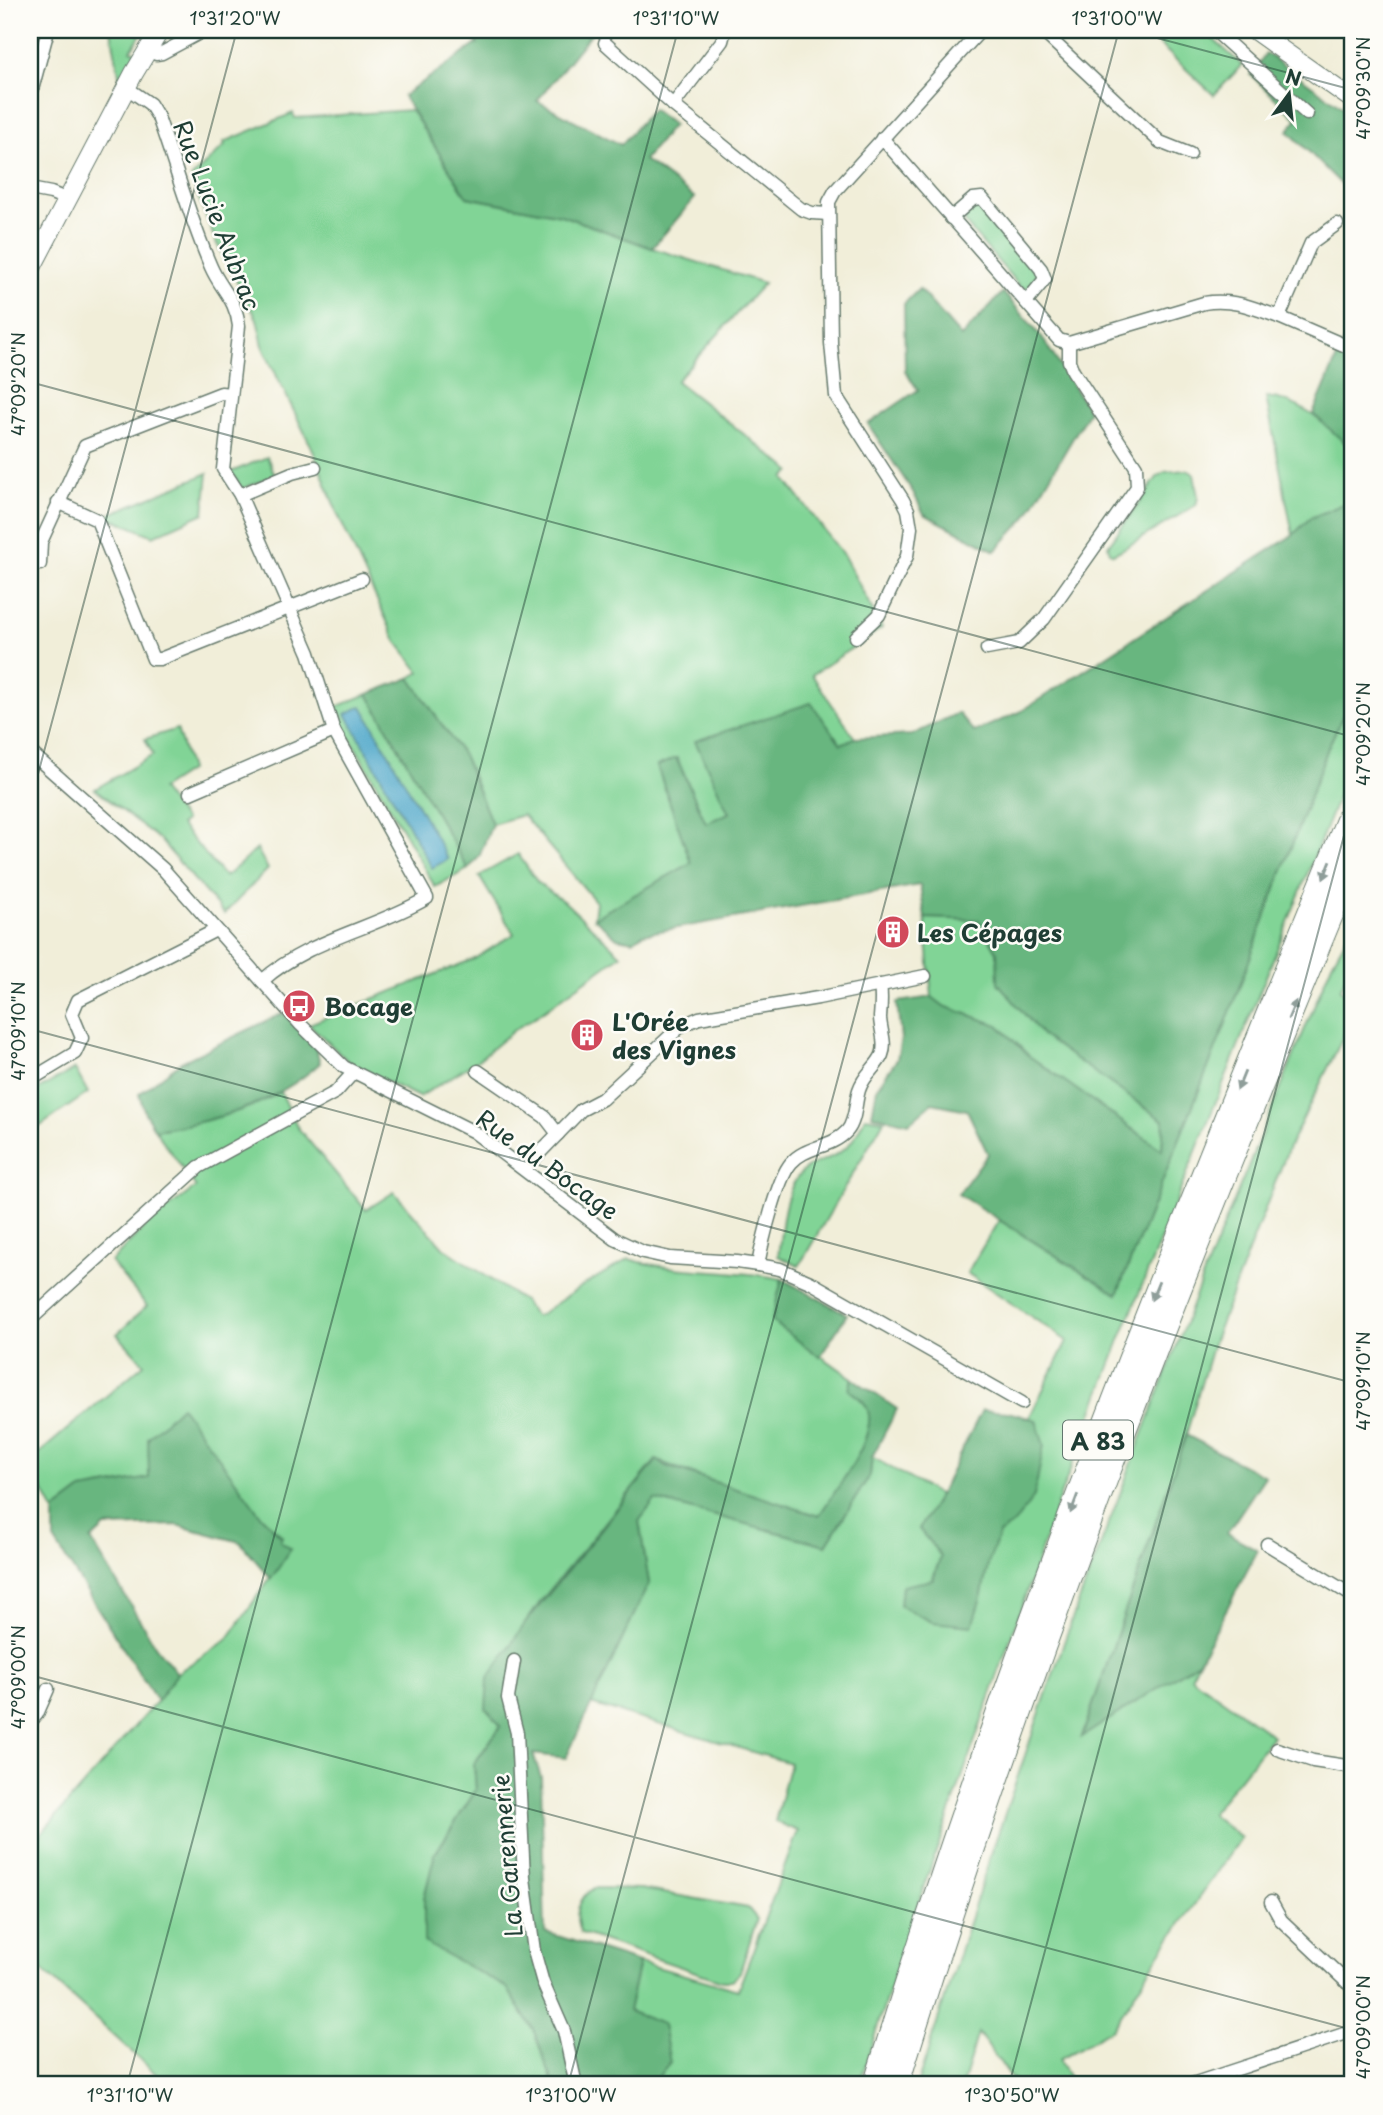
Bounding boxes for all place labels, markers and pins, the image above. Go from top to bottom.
building icon: Les Cépages [874,913,912,951]
place label: Les Cépages [917,914,1062,950]
bus stop icon: Bocage [280,987,318,1025]
place label: Bocage [324,988,413,1024]
place label: L'Orée des Vignes [612,1003,736,1067]
building icon: L'Orée des Vignes [568,1016,606,1054]

